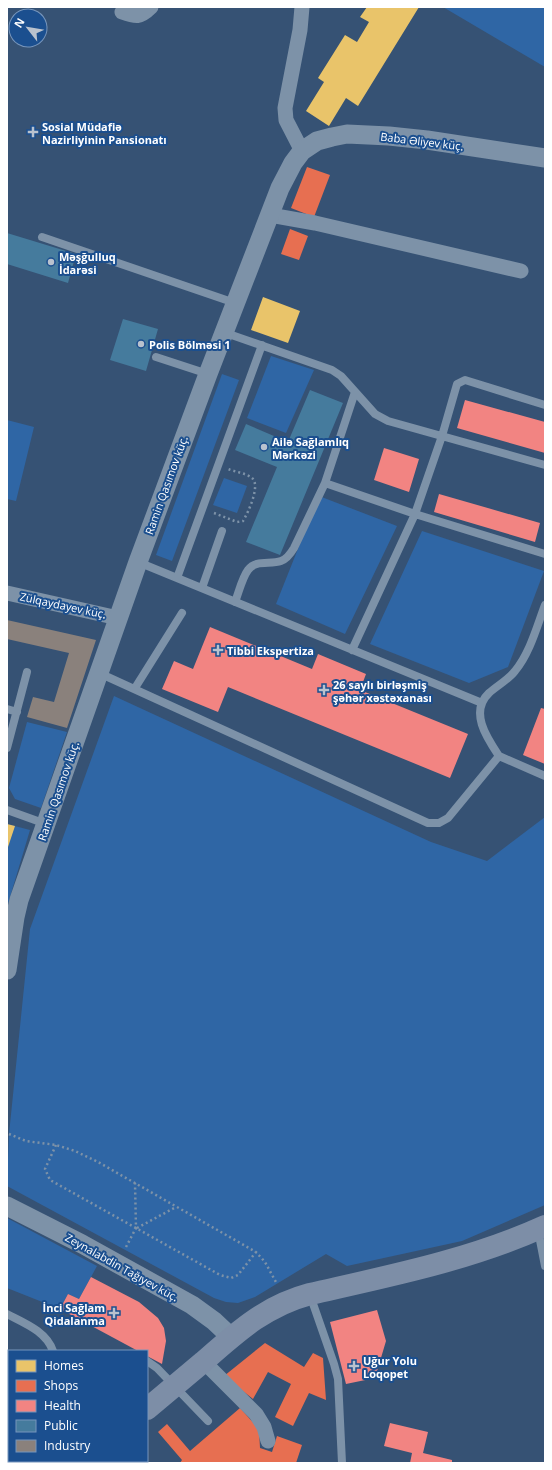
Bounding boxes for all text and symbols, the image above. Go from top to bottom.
north arrow [8,8,48,48]
text: N [10,15,28,30]
place label: Sosial Müdafiə Nazirliyinin Pansionatı [42,119,167,147]
marker: Sosial Müdafiə Nazirliyinin Pansionatı [27,126,39,138]
street label: Baba Əliyev küç. [380,128,464,154]
place label: Məşğulluq İdarəsi [59,249,116,277]
marker: Məşğulluq İdarəsi [46,257,56,267]
place label: Polis Bölməsi 1 [149,337,231,352]
marker: Polis Bölməsi 1 [136,339,146,349]
street label: Ramin Qasımov küç. [141,433,191,536]
place label: Ailə Sağlamlıq Mərkəzi [272,434,349,462]
marker: Ailə Sağlamlıq Mərkəzi [259,442,269,452]
street label: Zülqaydayev küç. [19,589,108,621]
place label: Tibbi Ekspertiza [227,643,314,658]
marker: Tibbi Ekspertiza [212,644,224,656]
place label: 26 saylı birləşmiş şəhər xəstəxanası [333,677,432,705]
marker: 26 saylı birləşmiş şəhər xəstəxanası [318,684,330,696]
street label: Ramin Qasımov küç. [34,739,82,843]
street label: Zeynalabdin Tağıyev küç. [63,1230,181,1304]
place label: İnci Sağlam Qidalanma [43,1300,105,1328]
marker: İnci Sağlam Qidalanma [108,1307,120,1319]
legend [8,1350,148,1462]
place label: Uğur Yolu Loqopet [363,1353,417,1381]
text: Homes [44,1357,84,1374]
marker: Uğur Yolu Loqopet [348,1360,360,1372]
text: Shops [44,1377,79,1394]
text: Health [44,1397,81,1414]
text: Public [44,1417,78,1434]
text: Industry [44,1437,91,1454]

